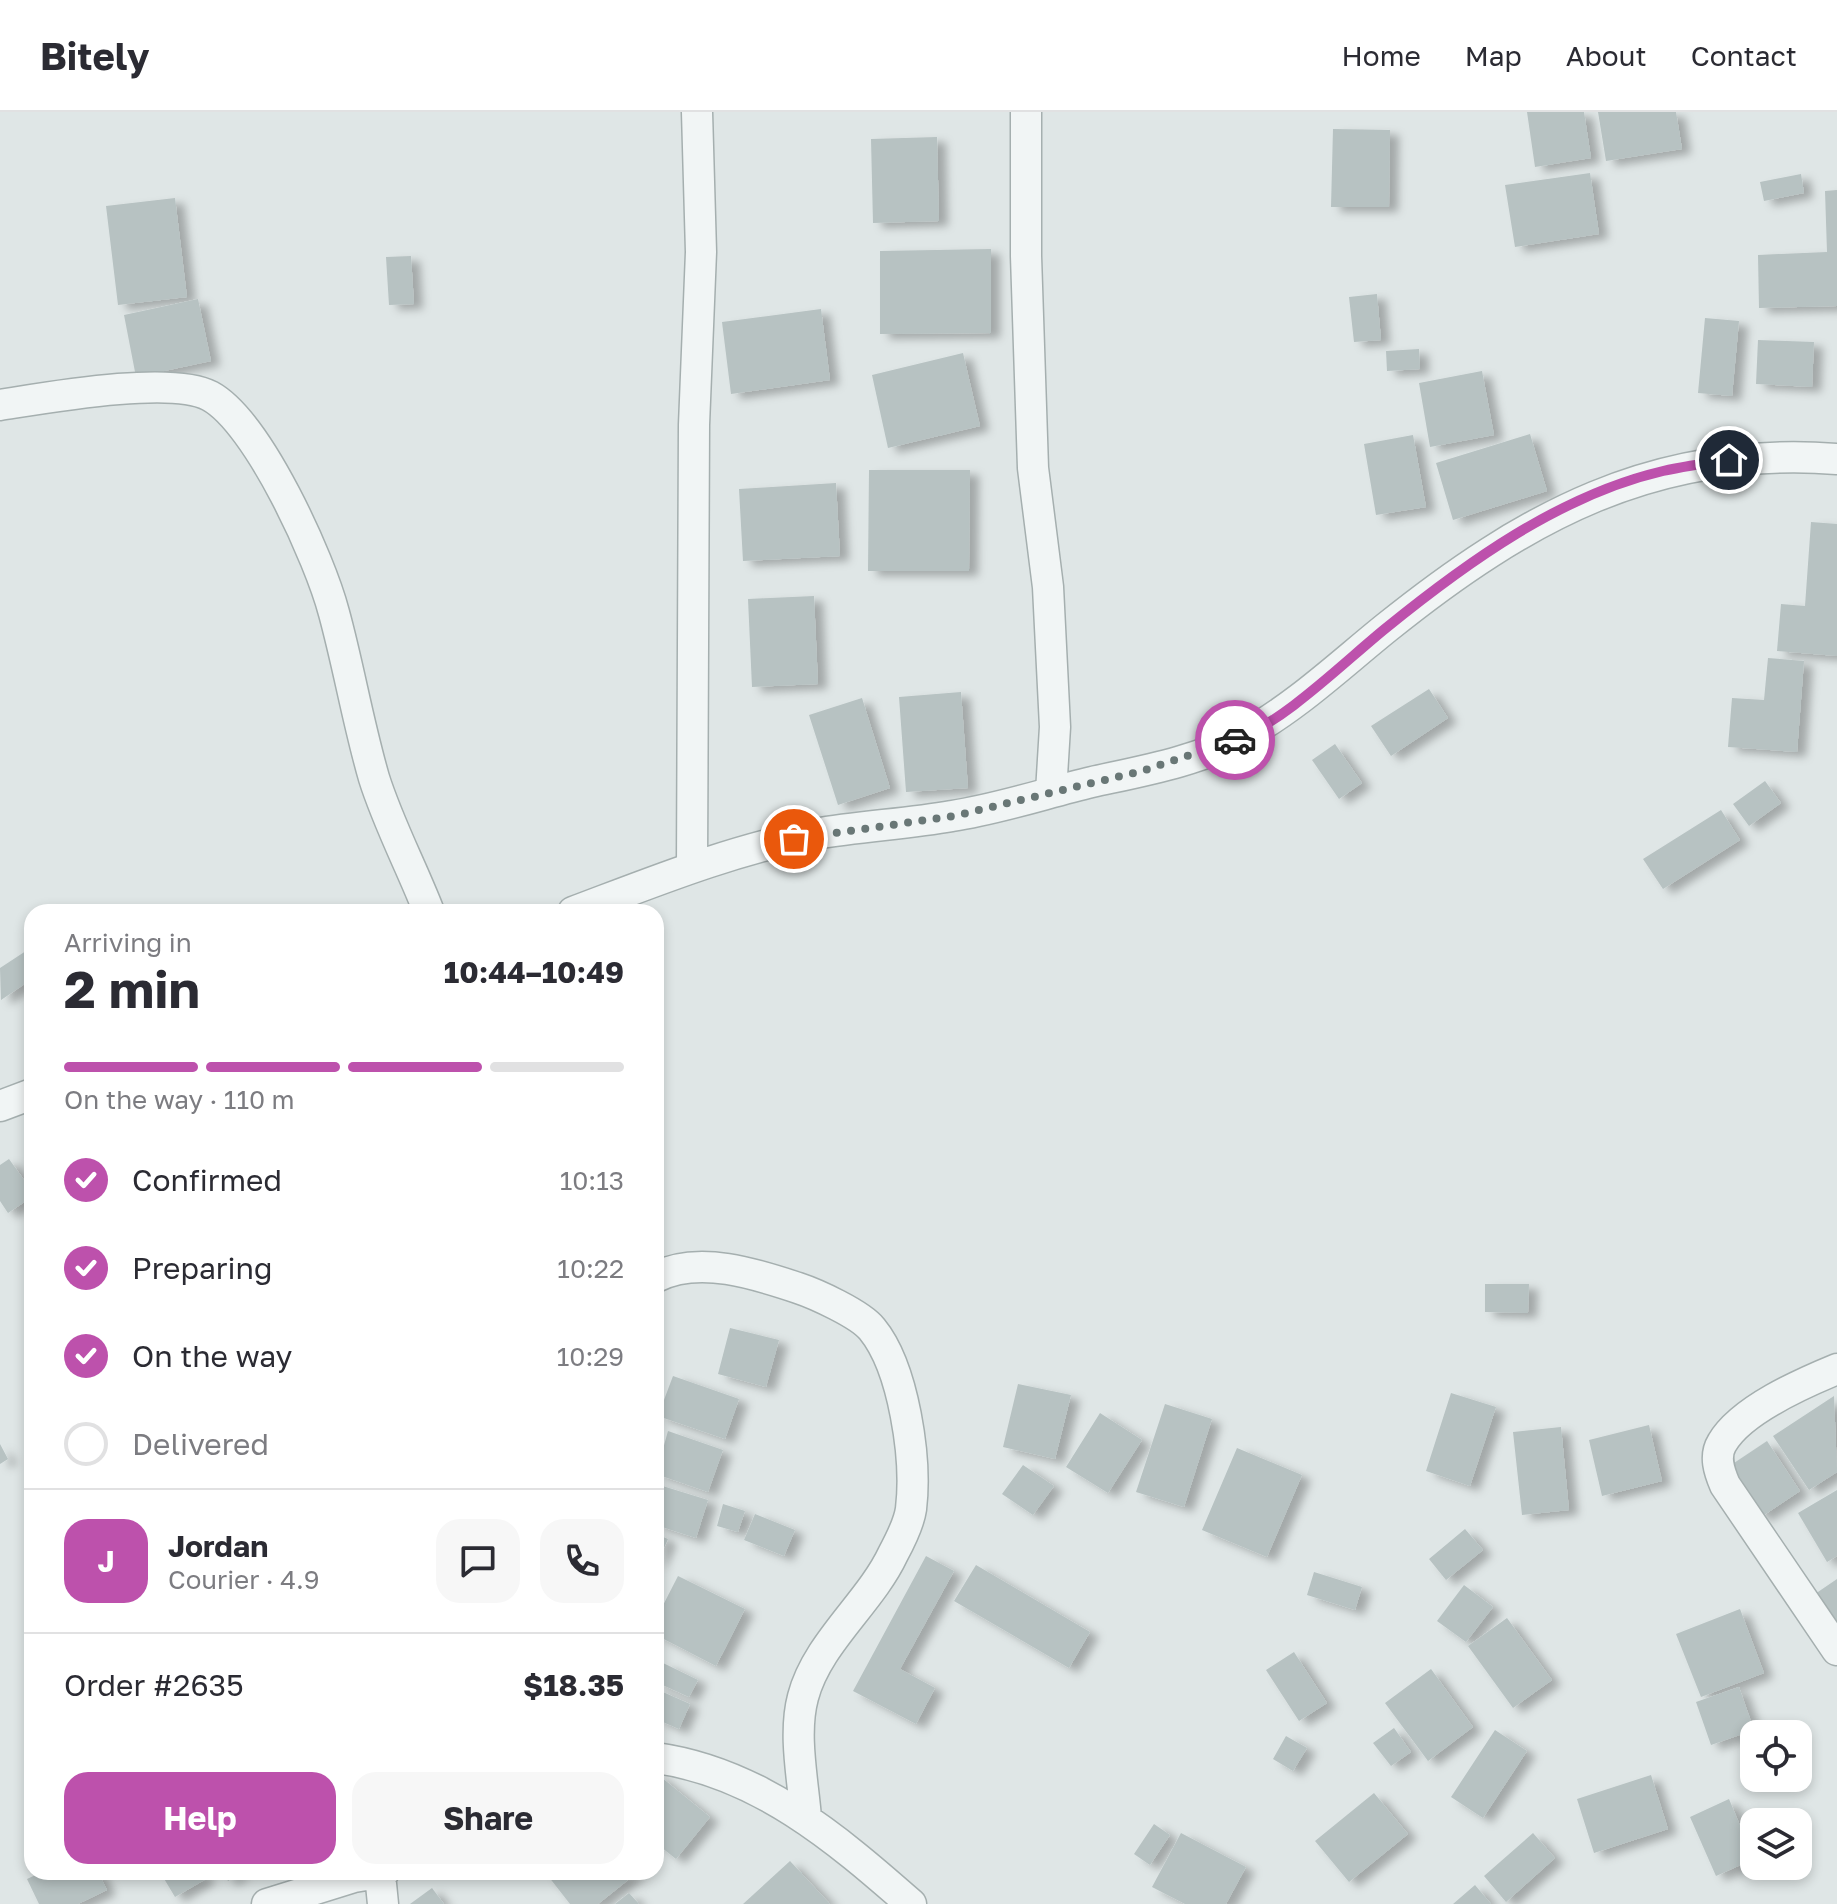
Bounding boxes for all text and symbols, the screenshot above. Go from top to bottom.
text: Bitely [40,33,150,78]
text: Home [1342,39,1421,72]
text: Map [1465,39,1522,72]
text: About [1566,39,1647,72]
text: Contact [1691,39,1797,72]
pin [1695,426,1763,494]
icon: home [1707,438,1751,482]
courier [1195,700,1275,780]
icon: car [1213,718,1257,762]
pin [760,805,828,873]
icon: bag [772,817,816,861]
text: Arriving in [64,927,192,958]
text: 10:44–10:49 [444,954,624,990]
text: 2 min [64,957,200,1019]
text: On the way · 110 m [64,1084,295,1115]
icon: check [64,1158,108,1202]
text: Confirmed [132,1162,282,1198]
text: 10:13 [560,1165,624,1196]
icon: check [64,1246,108,1290]
text: Preparing [132,1250,273,1286]
text: 10:22 [557,1253,624,1284]
icon: check [64,1334,108,1378]
text: On the way [132,1338,292,1374]
text: 10:29 [557,1341,624,1372]
text: Delivered [132,1426,269,1462]
button: chat [436,1519,520,1603]
button: phone [540,1519,624,1603]
text: Jordan [168,1528,268,1564]
text: J [97,1543,115,1579]
text: Courier · 4.9 [168,1564,320,1595]
text: Order #2635 [64,1667,244,1703]
text: $18.35 [523,1667,624,1703]
map controls [1740,1720,1812,1880]
button: locate [1740,1720,1812,1792]
button: Help [64,1772,336,1864]
button: Share [352,1772,624,1864]
button: layers [1740,1808,1812,1880]

